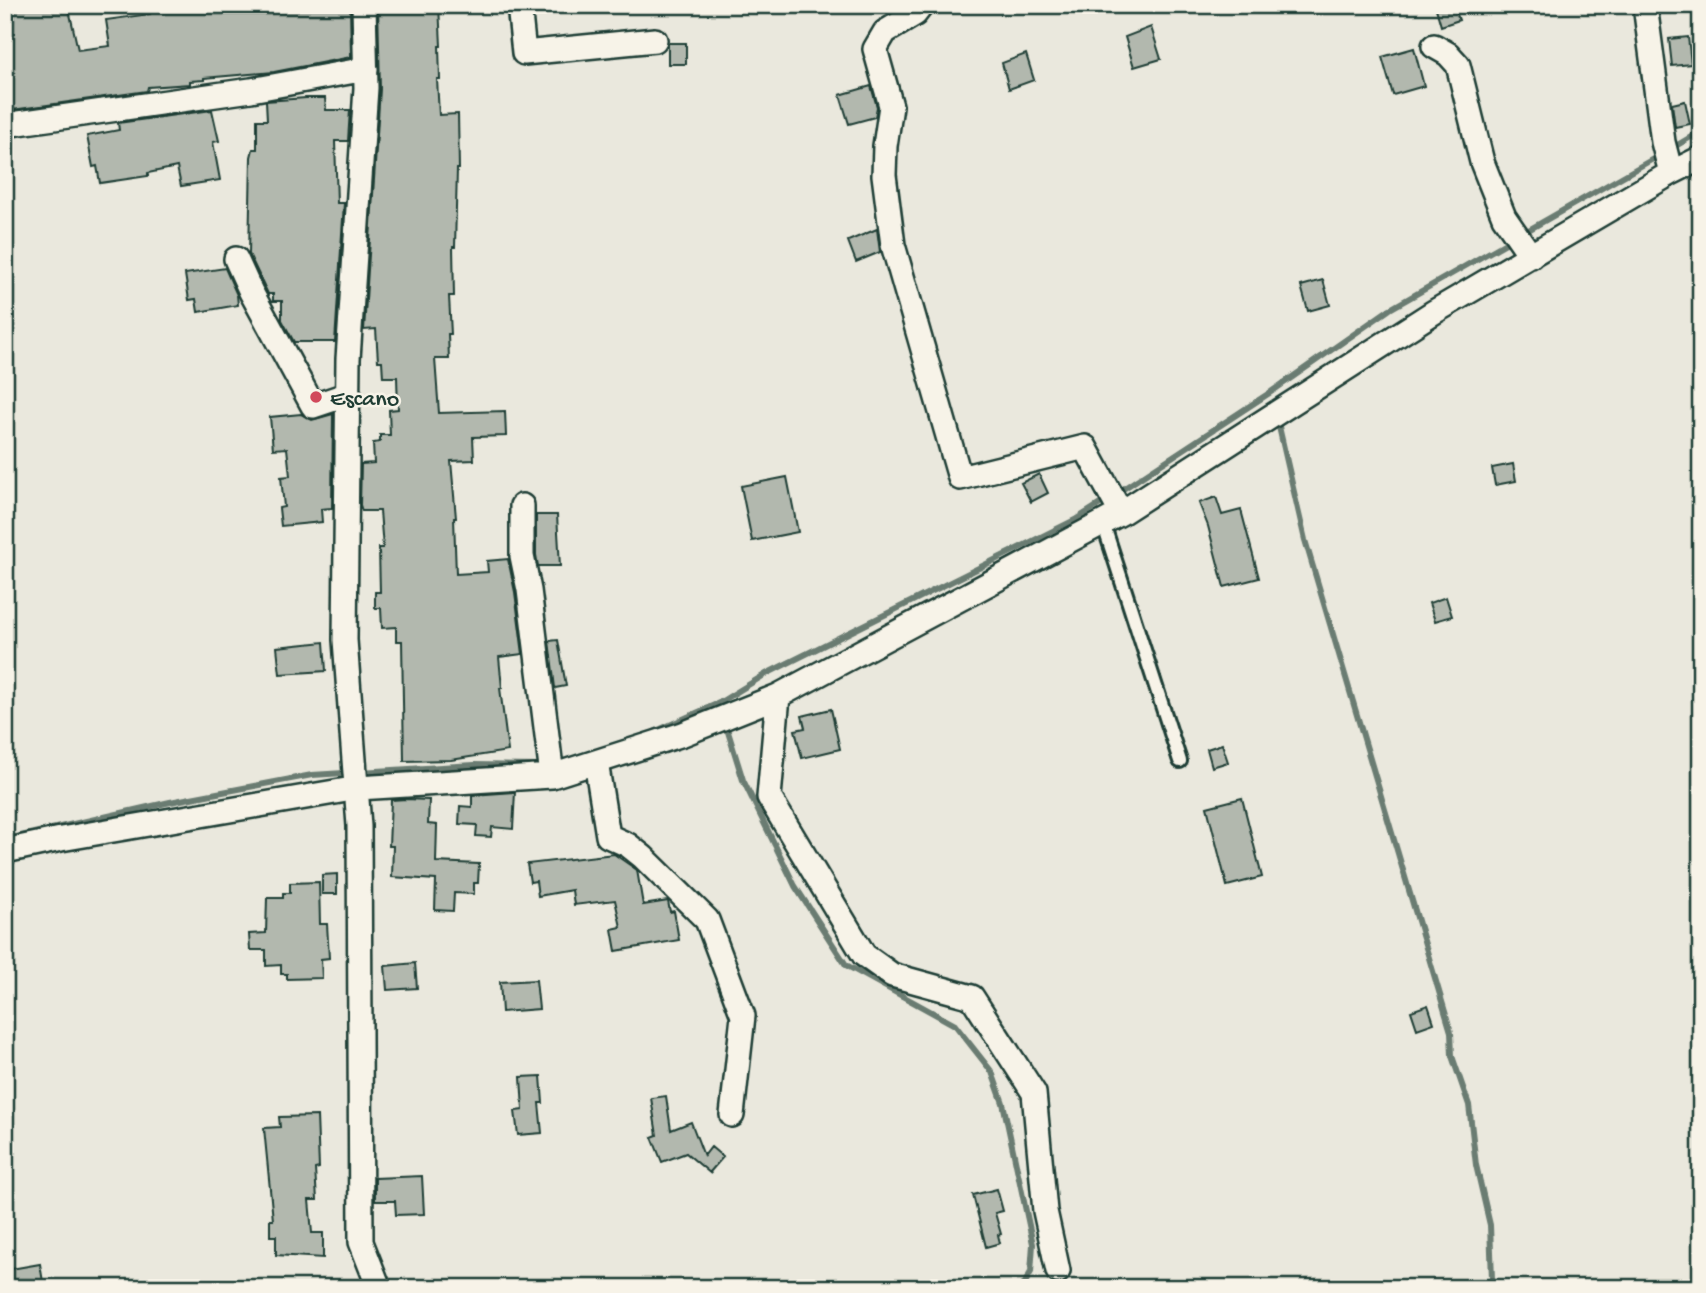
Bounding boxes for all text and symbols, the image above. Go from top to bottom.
place label: Escano [330,386,399,415]
marker: Escano [308,389,324,405]

